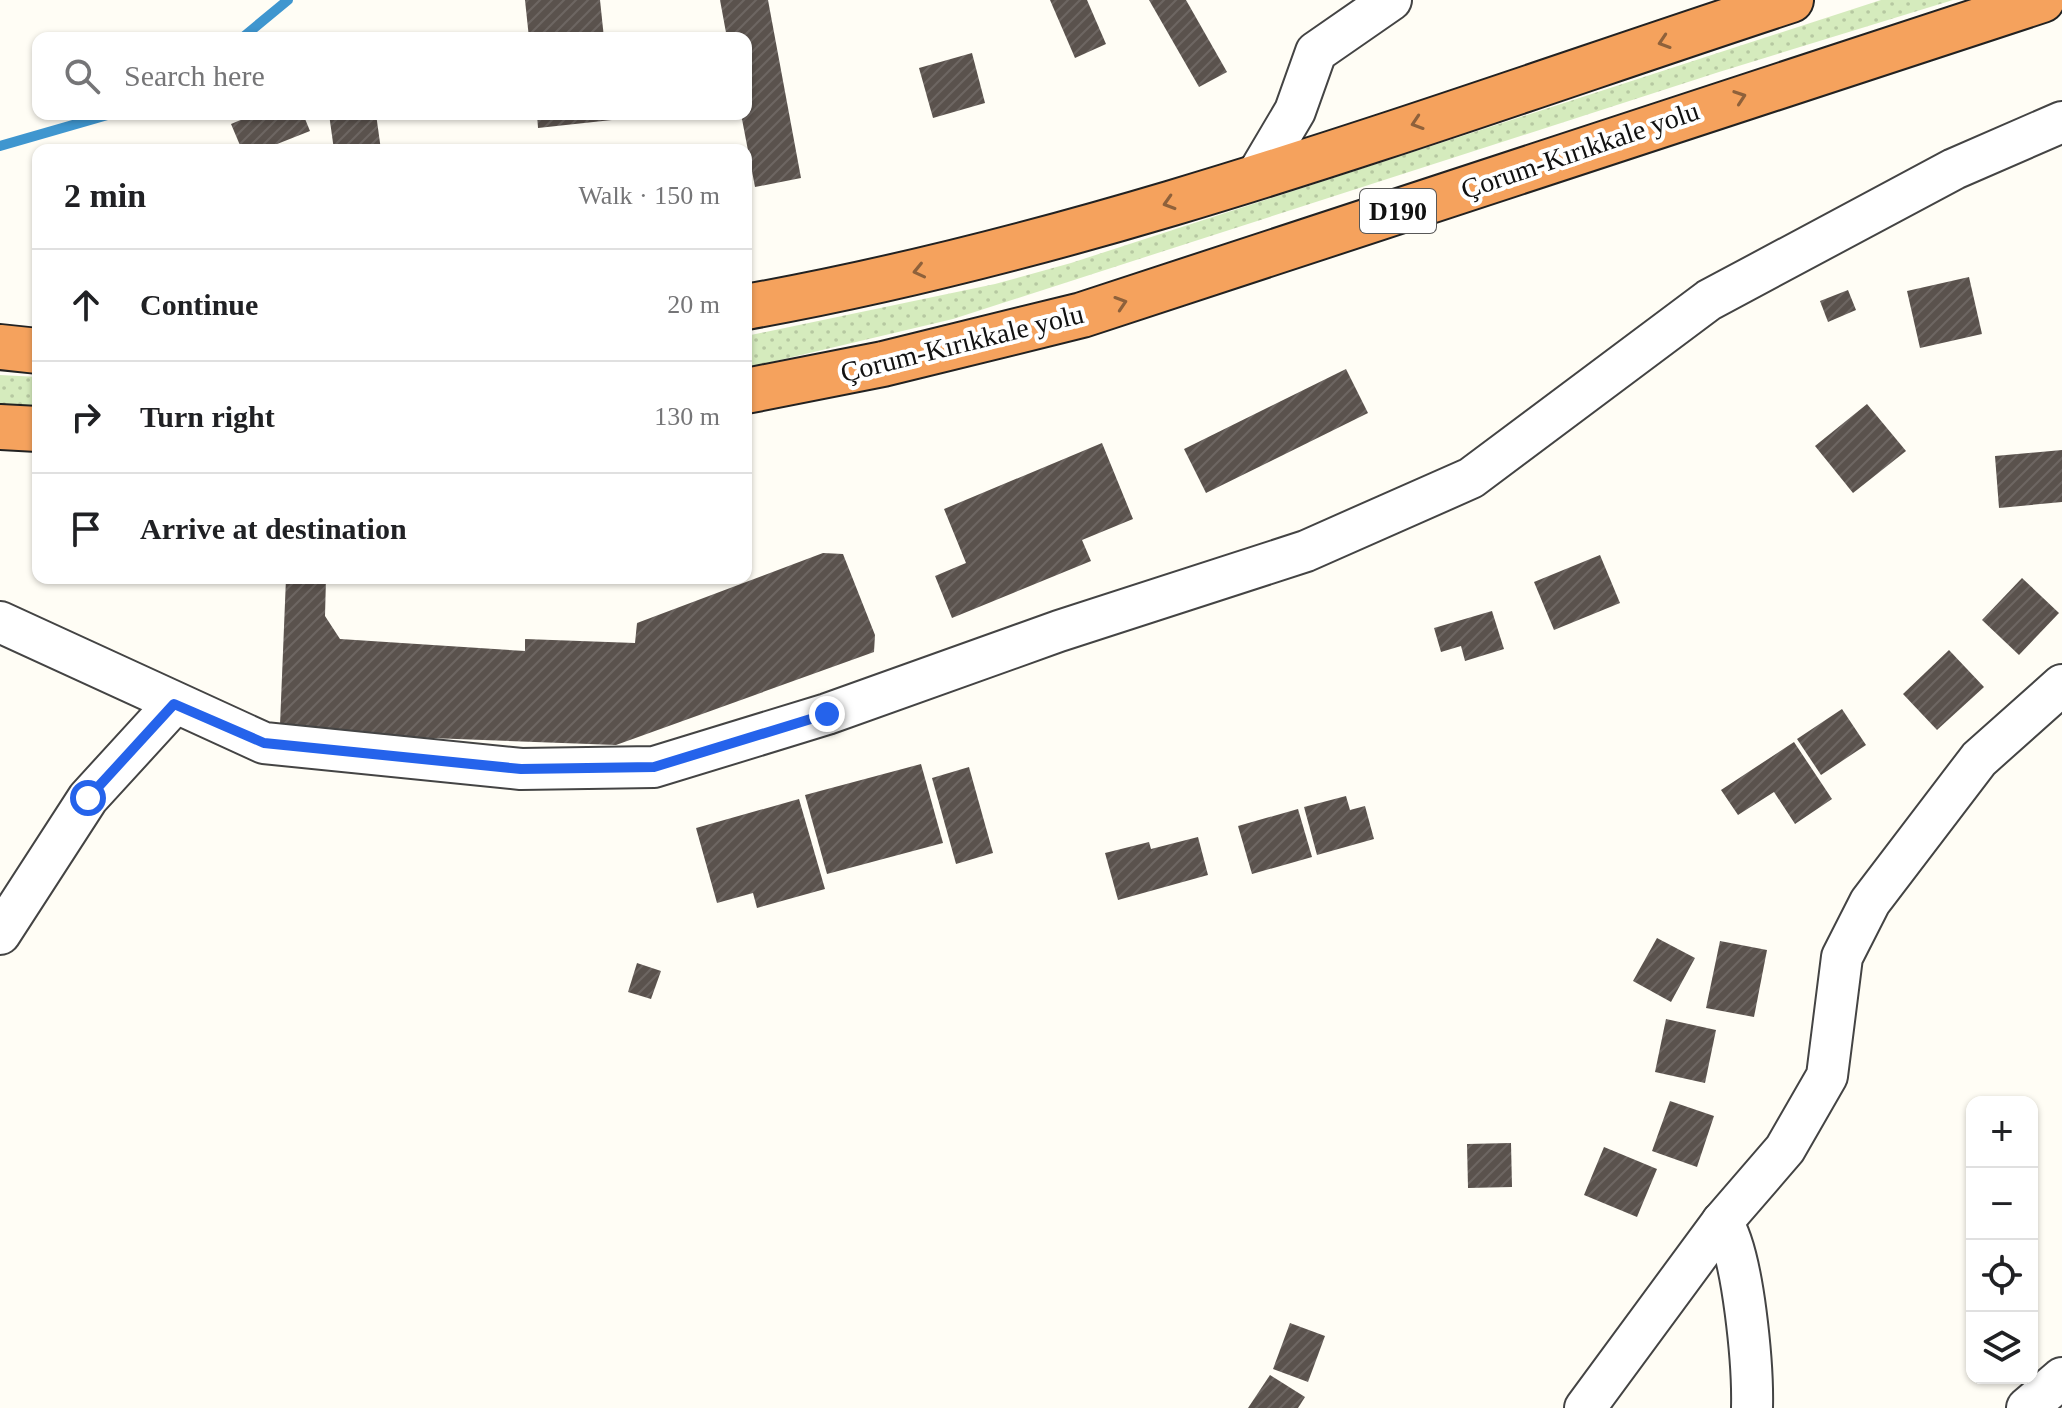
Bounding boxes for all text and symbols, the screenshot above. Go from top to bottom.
search box [32,32,752,120]
one-way arrow [1658,33,1671,49]
icon: search [60,54,104,98]
text: Search here [124,59,265,92]
one-way arrow [1732,90,1746,106]
street label: Çorum-Kırıkkale yolu [1457,95,1703,205]
one-way arrow [1411,114,1425,130]
text: 2 min [64,177,146,214]
text: Walk · 150 m [578,181,720,210]
road number: D190 [1360,189,1436,233]
one-way arrow [1163,194,1177,210]
one-way arrow [912,262,926,279]
icon: ahead [64,283,108,327]
text: Continue [140,288,258,321]
text: 20 m [667,290,720,319]
one-way arrow [1114,296,1128,312]
street label: Çorum-Kırıkkale yolu [837,298,1087,388]
icon: right [64,395,108,439]
text: Turn right [140,400,275,433]
text: 130 m [654,402,720,431]
icon: arrive [64,507,108,551]
text: Arrive at destination [140,512,407,545]
route end [809,696,845,732]
route start [70,780,106,816]
map controls [1966,1096,2038,1384]
button: + [1966,1096,2038,1168]
button: − [1966,1168,2038,1240]
button: locate [1966,1240,2038,1312]
button: layers [1966,1312,2038,1384]

